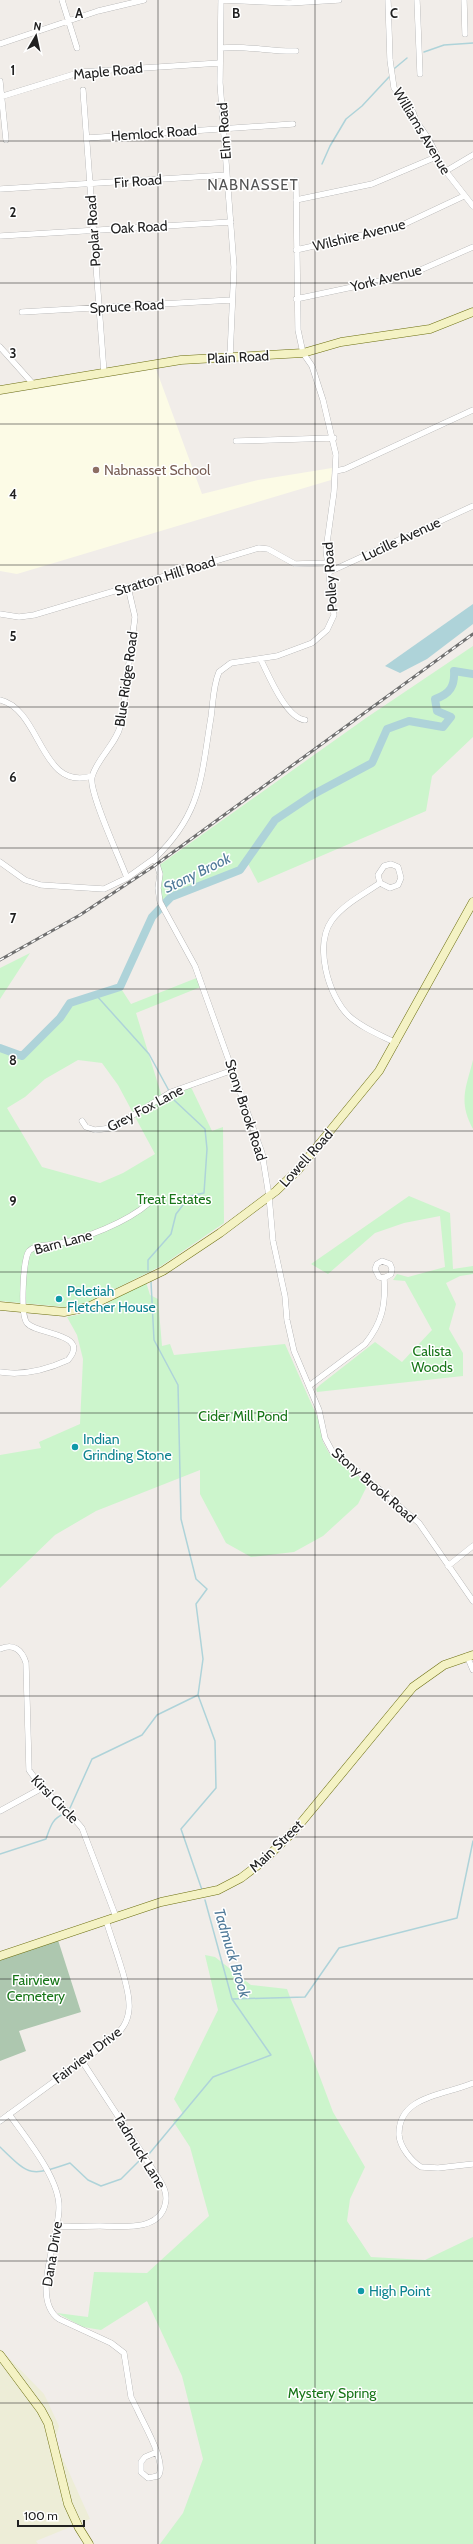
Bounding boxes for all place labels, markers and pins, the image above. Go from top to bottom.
place label: Nabnasset School [104,461,211,479]
marker: Nabnasset School [91,465,101,475]
place label: Peletiah Fletcher House [67,1282,156,1316]
marker: Peletiah Fletcher House [54,1294,64,1304]
place label: Indian Grinding Stone [83,1430,172,1464]
marker: Indian Grinding Stone [70,1442,80,1452]
place label: High Point [369,2282,431,2300]
marker: High Point [356,2286,366,2296]

